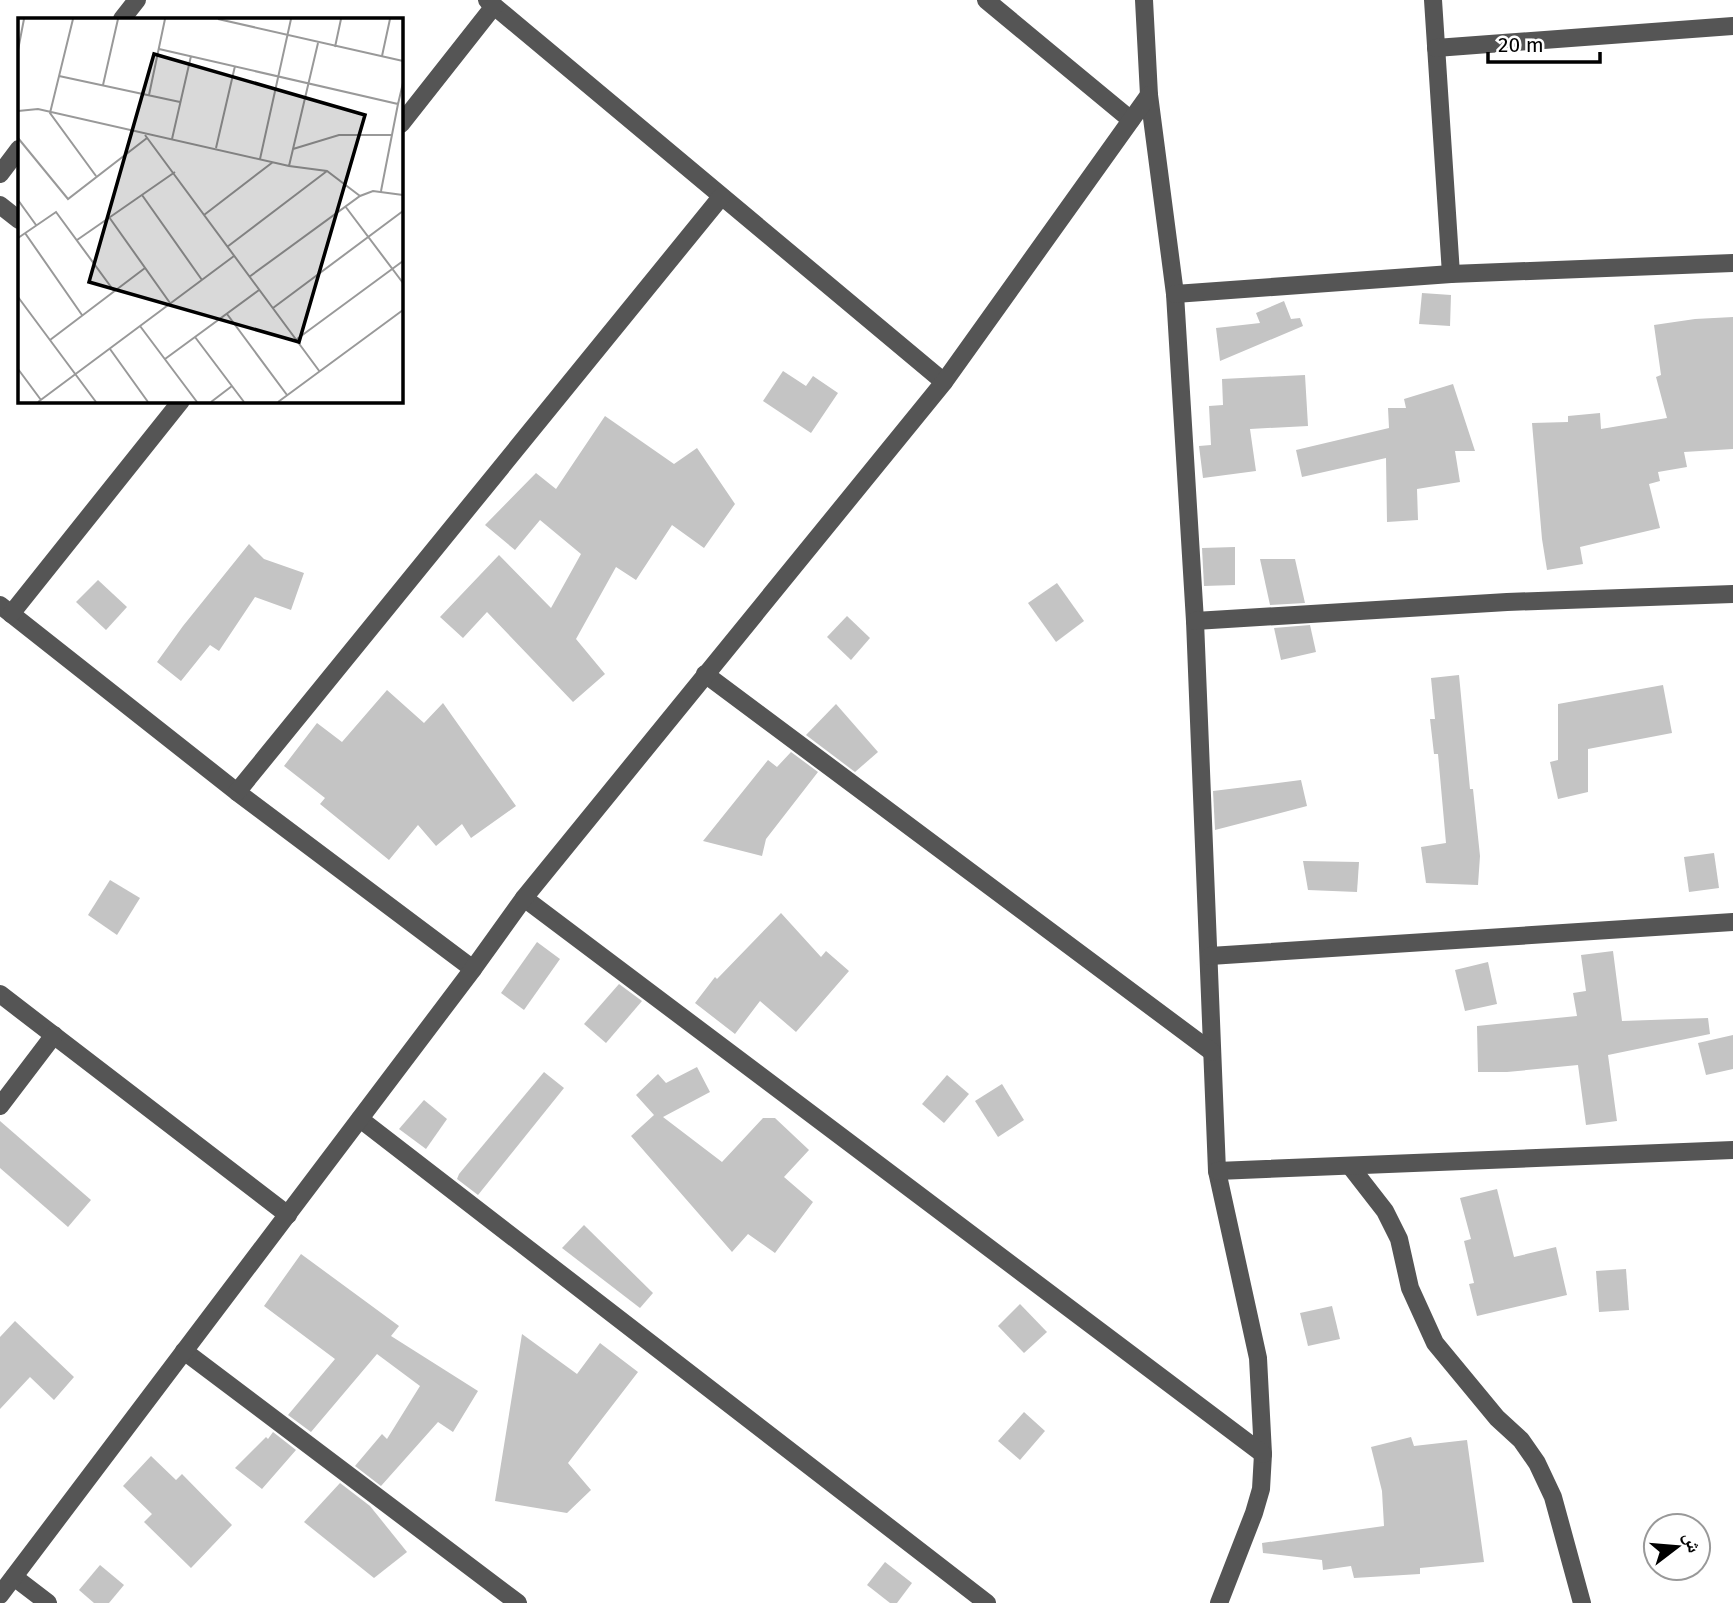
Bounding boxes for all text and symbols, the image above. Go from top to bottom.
inset map [18,18,402,402]
scale bar [1488,21,1600,65]
text: 20 m [1498,32,1544,58]
north arrow [1642,1512,1712,1582]
text: ش [1679,1530,1707,1555]

